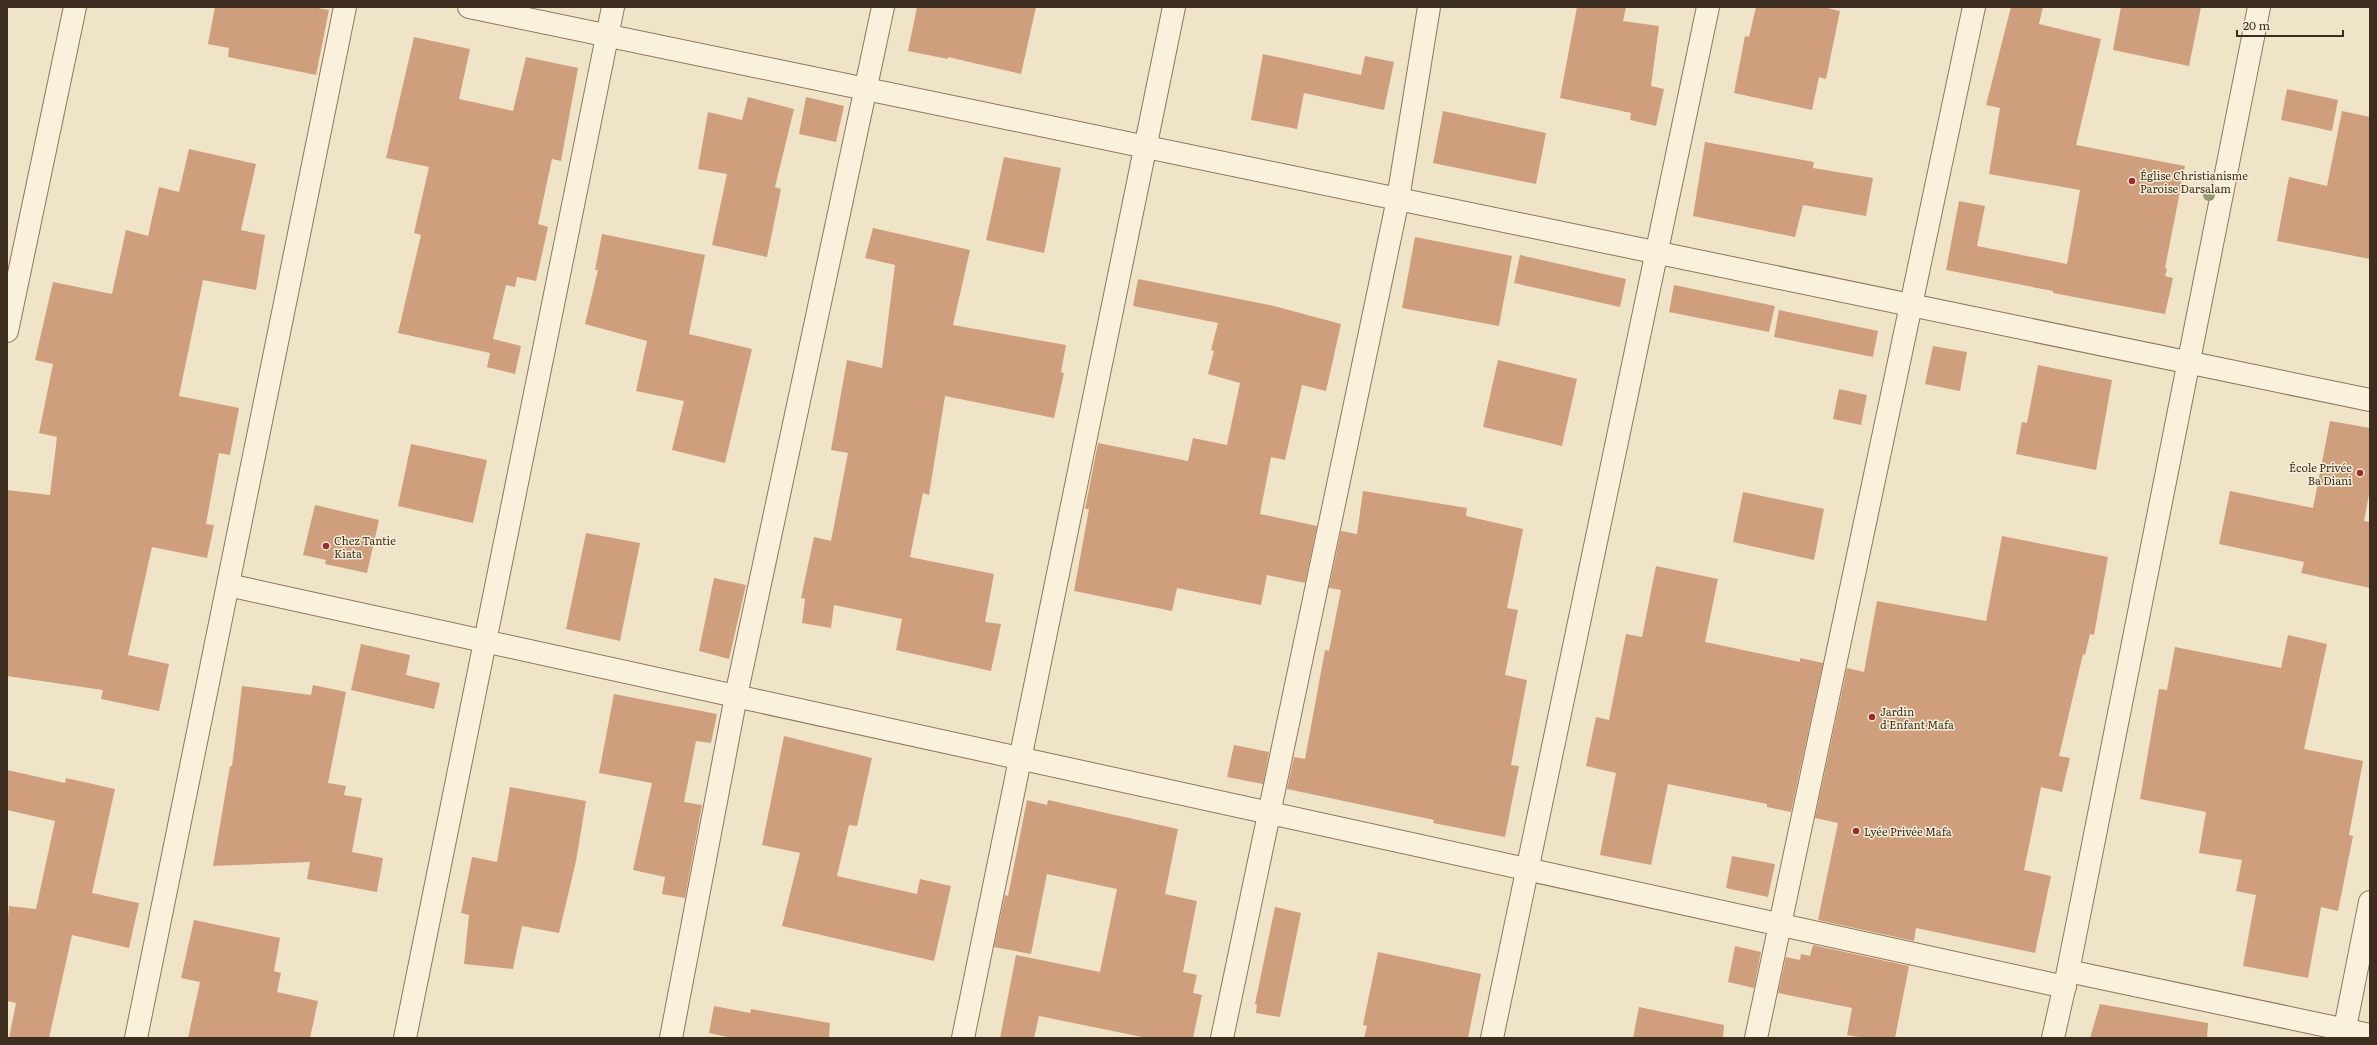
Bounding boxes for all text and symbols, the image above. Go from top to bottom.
scale bar [2237,12,2343,38]
text: 20 m [2243,16,2270,34]
place label: Église Christianisme Paroise Darsalam [2140,167,2248,196]
marker: Église Christianisme Paroise Darsalam [2127,176,2137,186]
place label: École Privée Ba Diani [2289,459,2352,488]
marker: École Privée Ba Diani [2355,468,2365,478]
place label: Chez Tantie Kiata [334,532,396,561]
marker: Chez Tantie Kiata [321,541,331,551]
place label: Jardin d'Enfant Mafa [1880,703,1954,732]
marker: Jardin d'Enfant Mafa [1867,712,1877,722]
place label: Lyée Privée Mafa [1864,823,1952,839]
marker: Lyée Privée Mafa [1851,826,1861,836]

